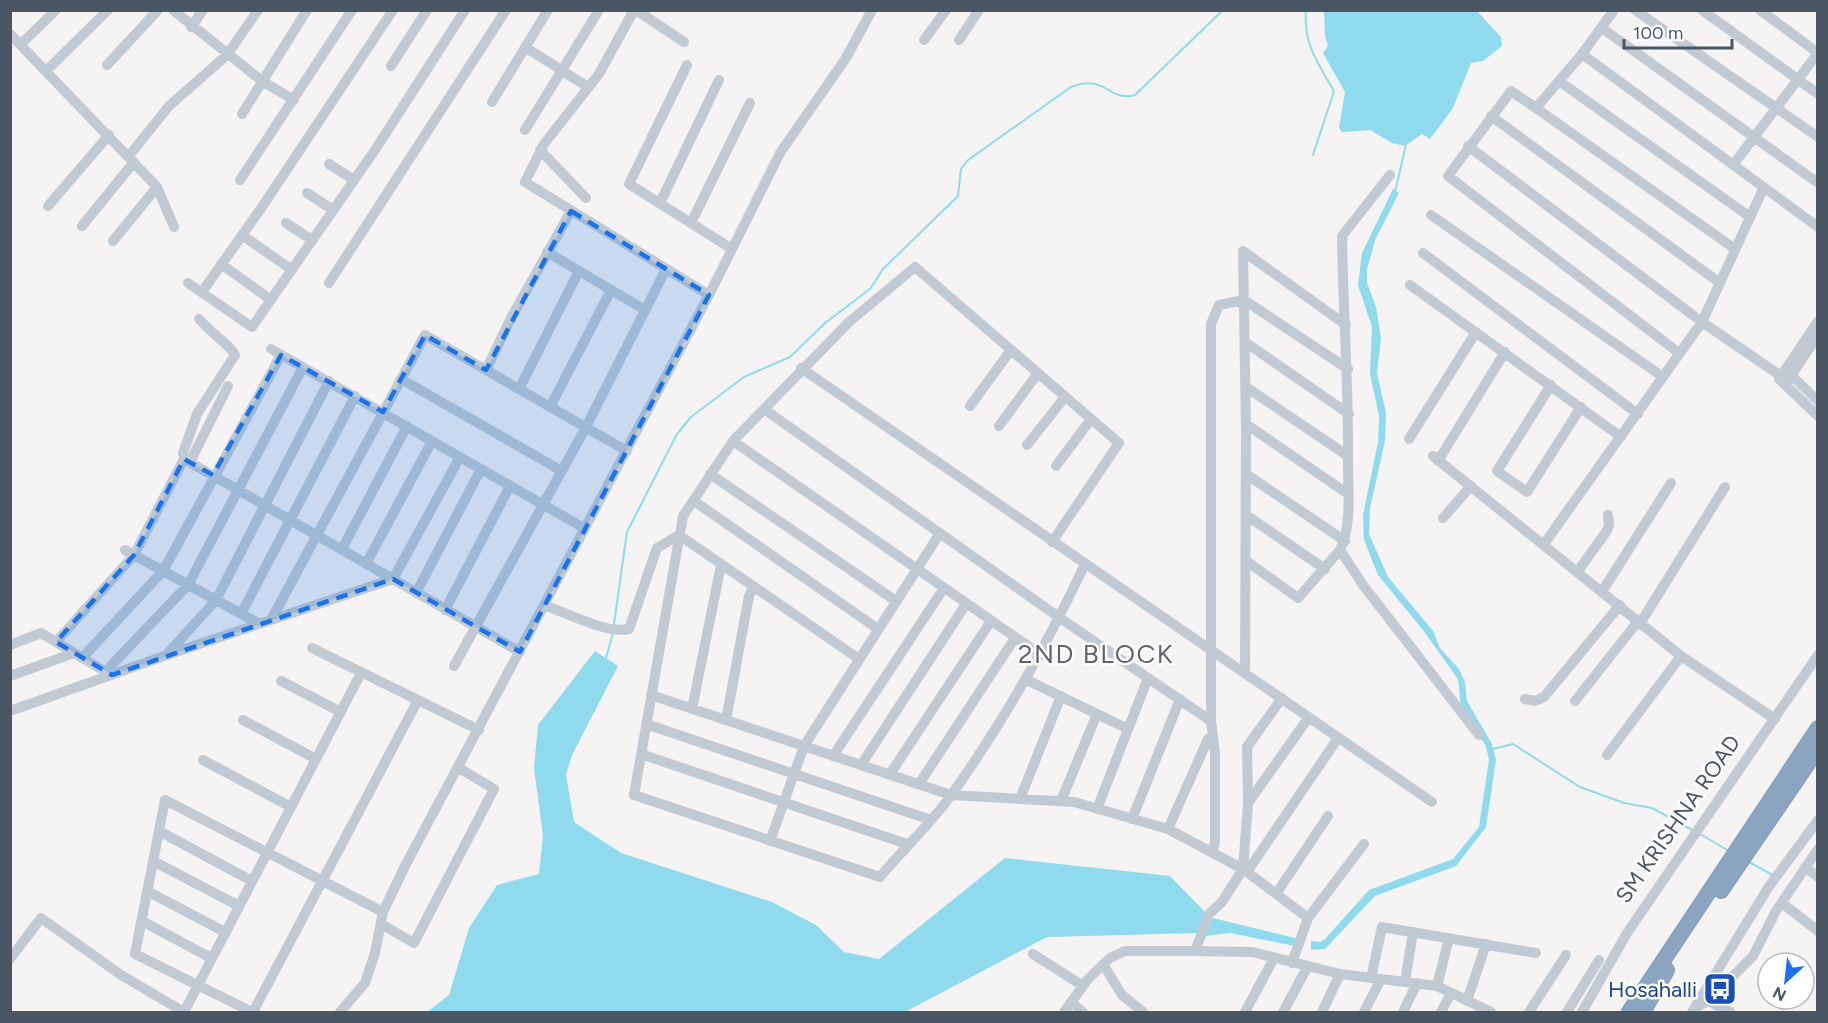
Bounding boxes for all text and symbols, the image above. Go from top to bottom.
scale bar [1624,12,1732,50]
text: 100 m [1633,22,1683,44]
district label: 2ND BLOCK [1018,638,1174,670]
street label: SM KRISHNA ROAD [1610,730,1746,908]
north arrow [1756,951,1816,1011]
bus stop icon: Hosahalli [1702,971,1738,1007]
place label: Hosahalli [1608,976,1697,1003]
text: N [1770,983,1789,1005]

